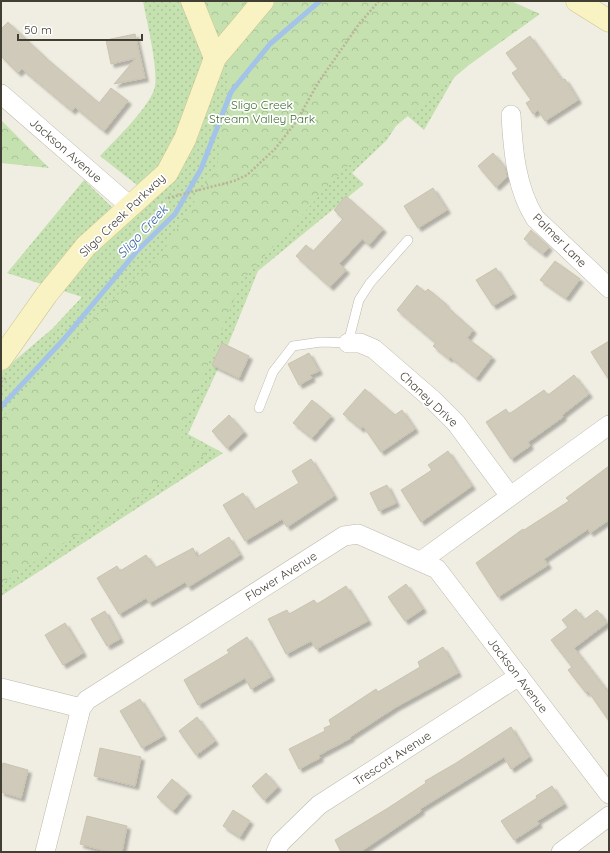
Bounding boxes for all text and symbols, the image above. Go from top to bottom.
scale bar [18,16,142,42]
text: 50 m [24,22,52,37]
park label: Sligo Creek Stream Valley Park [209,97,315,126]
street label: Jackson Avenue [27,115,105,186]
street label: Sligo Creek Parkway [76,170,168,260]
water label: Sligo Creek [113,201,171,261]
street label: Palmer Lane [530,210,590,270]
street label: Chaney Drive [397,368,462,430]
street label: Flower Avenue [243,548,320,604]
street label: Jackson Avenue [485,634,551,716]
street label: Trescott Avenue [351,727,434,789]

